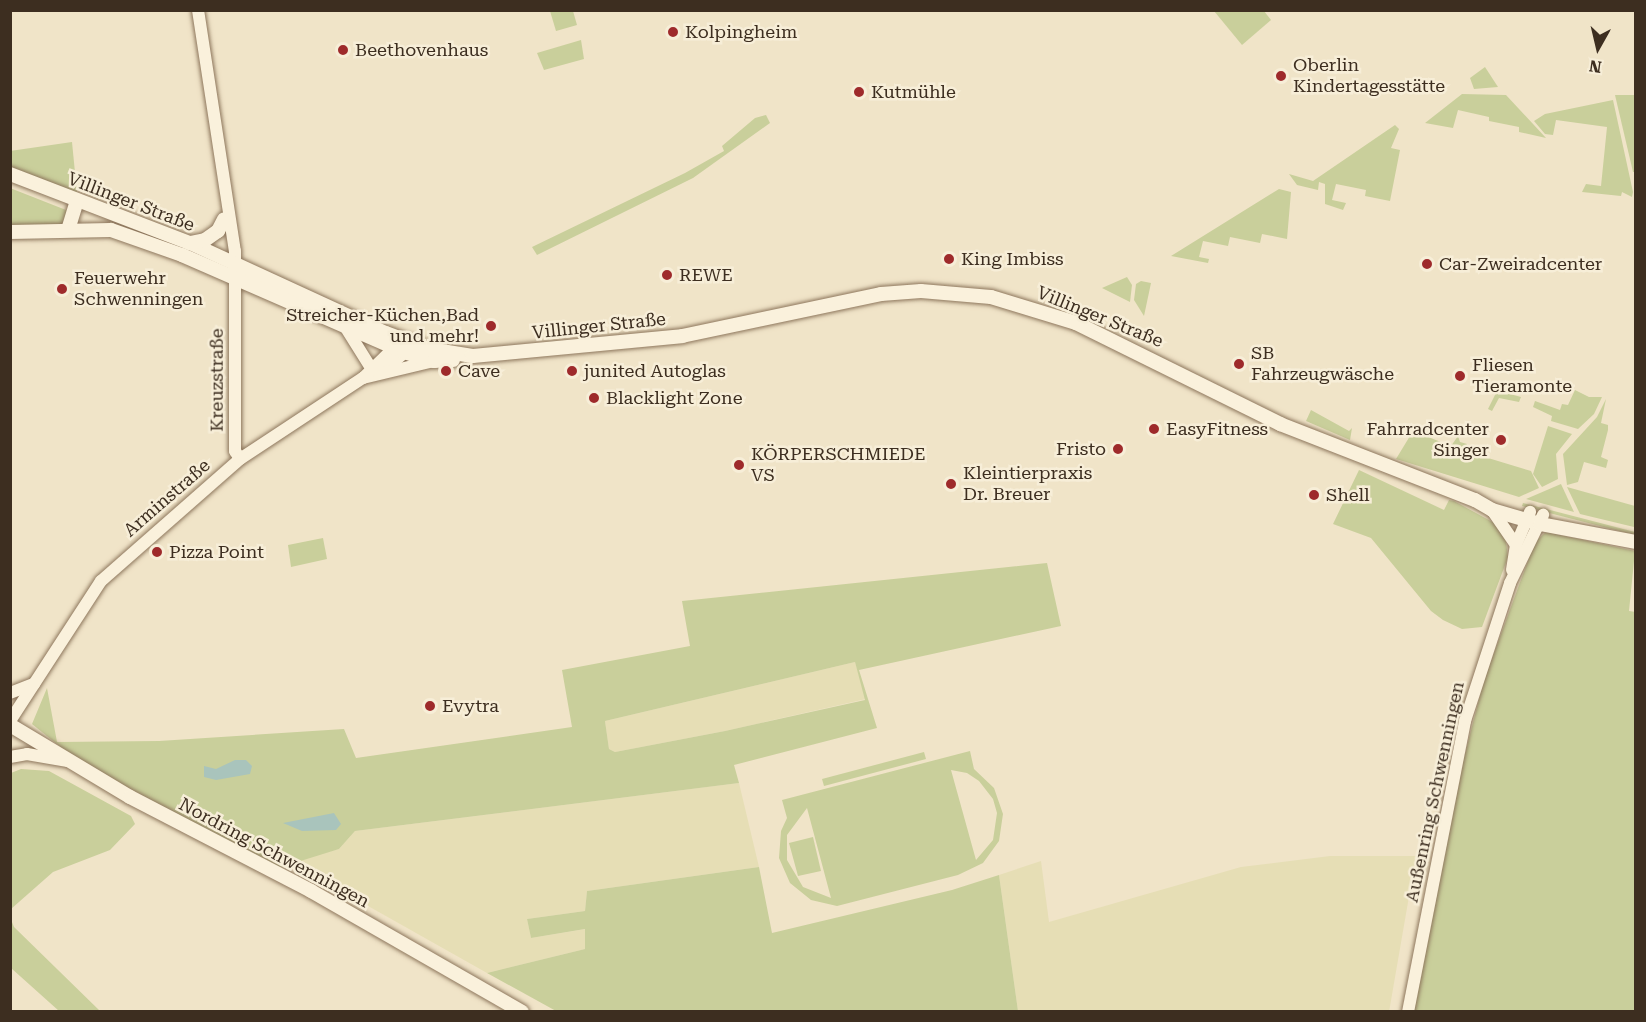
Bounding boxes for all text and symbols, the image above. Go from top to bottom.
north arrow [1568,18,1628,78]
place label: Kolpingheim [685,21,797,43]
marker: Kolpingheim [666,25,680,39]
place label: Beethovenhaus [355,39,488,61]
marker: Beethovenhaus [336,43,350,57]
place label: Oberlin Kindertagesstätte [1293,55,1445,98]
text: N [1588,56,1603,77]
marker: Oberlin Kindertagesstätte [1274,69,1288,83]
place label: Kutmühle [871,81,956,103]
marker: Kutmühle [852,85,866,99]
street label: Villinger Straße [64,168,198,236]
place label: King Imbiss [961,248,1064,270]
marker: King Imbiss [942,252,956,266]
place label: Car-Zweiradcenter [1439,253,1602,275]
marker: Car-Zweiradcenter [1420,257,1434,271]
place label: REWE [679,264,733,286]
place label: Feuerwehr Schwenningen [74,268,203,310]
marker: REWE [660,268,674,282]
marker: Feuerwehr Schwenningen [55,282,69,296]
street label: Villinger Straße [1034,282,1166,352]
place label: Streicher-Küchen,Bad und mehr! [286,305,479,348]
street label: Villinger Straße [531,308,667,344]
marker: Streicher-Küchen,Bad und mehr! [484,319,498,333]
street label: Kreuzstraße [206,328,228,432]
place label: SB Fahrzeugwäsche [1251,343,1394,386]
place label: Fliesen Tieramonte [1472,355,1572,398]
marker: SB Fahrzeugwäsche [1232,357,1246,371]
place label: Cave [458,360,500,382]
place label: junited Autoglas [584,360,726,382]
marker: Cave [439,364,453,378]
marker: junited Autoglas [565,364,579,378]
marker: Fliesen Tieramonte [1453,369,1467,383]
place label: Blacklight Zone [606,387,743,409]
marker: Blacklight Zone [587,391,601,405]
place label: EasyFitness [1166,418,1268,440]
place label: Fahrradcenter Singer [1367,419,1489,462]
marker: EasyFitness [1147,422,1161,436]
marker: Fahrradcenter Singer [1494,433,1508,447]
place label: Fristo [1056,438,1106,460]
marker: Fristo [1111,442,1125,456]
place label: KÖRPERSCHMIEDE VS [751,444,925,486]
street label: Arminstraße [119,455,215,541]
marker: KÖRPERSCHMIEDE VS [732,458,746,472]
place label: Kleintierpraxis Dr. Breuer [963,463,1092,506]
marker: Kleintierpraxis Dr. Breuer [944,477,958,491]
place label: Shell [1326,484,1370,506]
marker: Shell [1307,488,1321,502]
place label: Pizza Point [169,541,264,563]
marker: Pizza Point [150,545,164,559]
street label: Außenring Schwenningen [1401,680,1469,904]
place label: Evytra [442,695,499,717]
marker: Evytra [423,699,437,713]
street label: Nordring Schwenningen [175,794,373,912]

